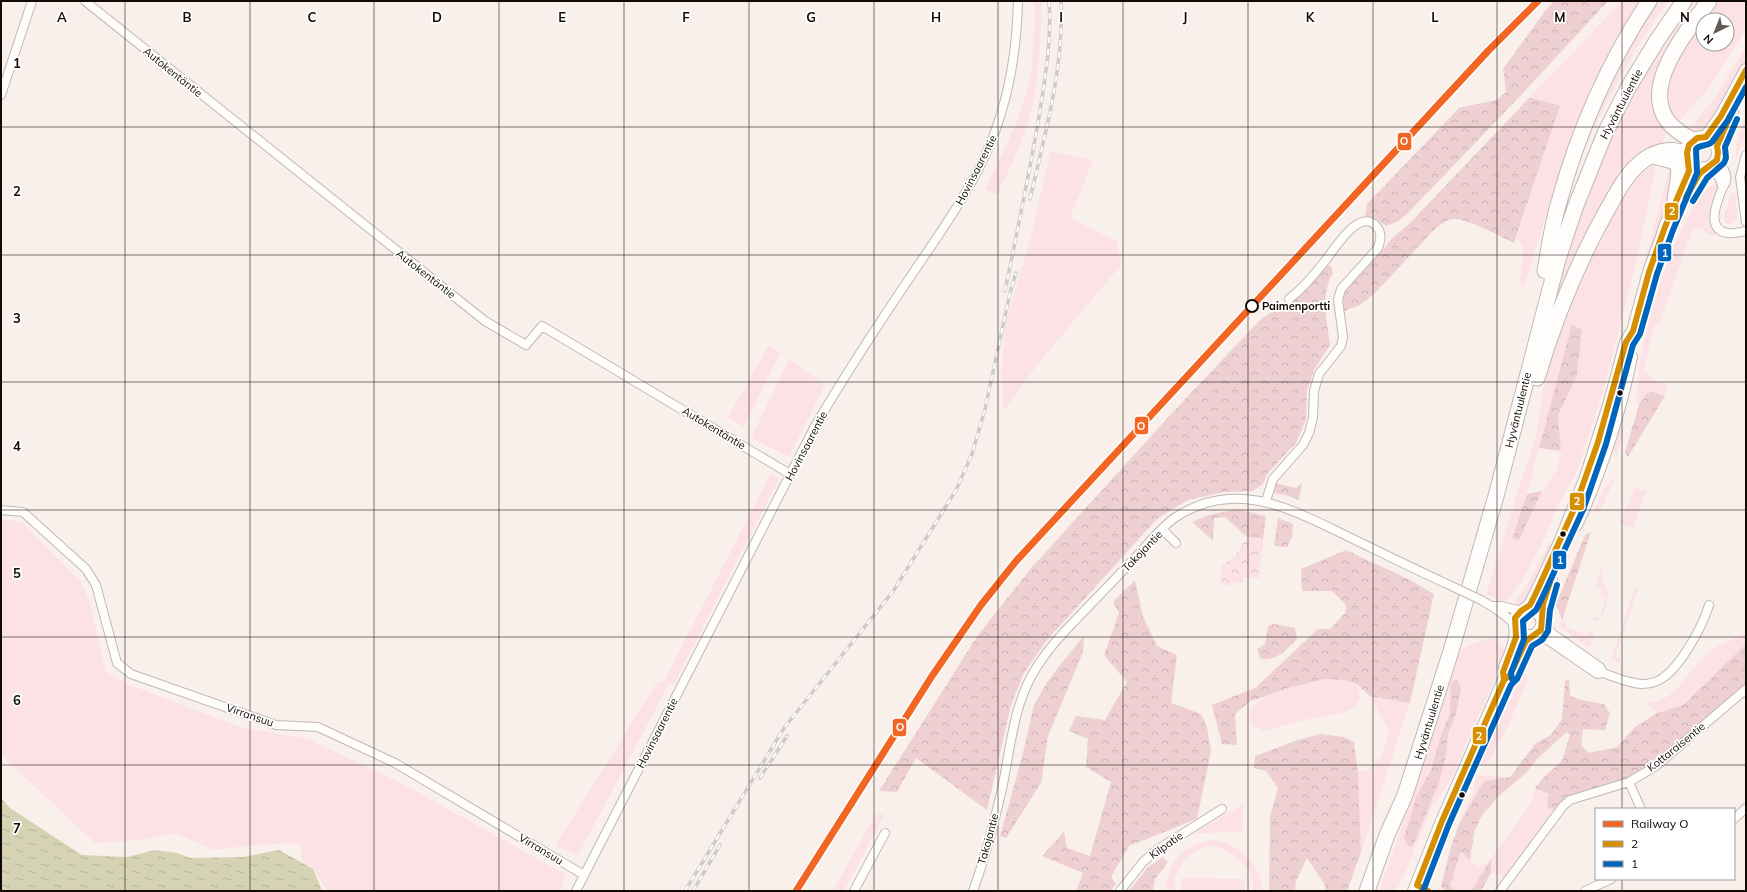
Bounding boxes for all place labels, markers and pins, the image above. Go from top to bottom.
marker: Paimenportti [1245,299,1259,313]
place label: Paimenportti [1262,299,1330,313]
unlabelled marker [1615,388,1625,398]
unlabelled marker [1558,529,1568,539]
unlabelled marker [1457,790,1467,800]

